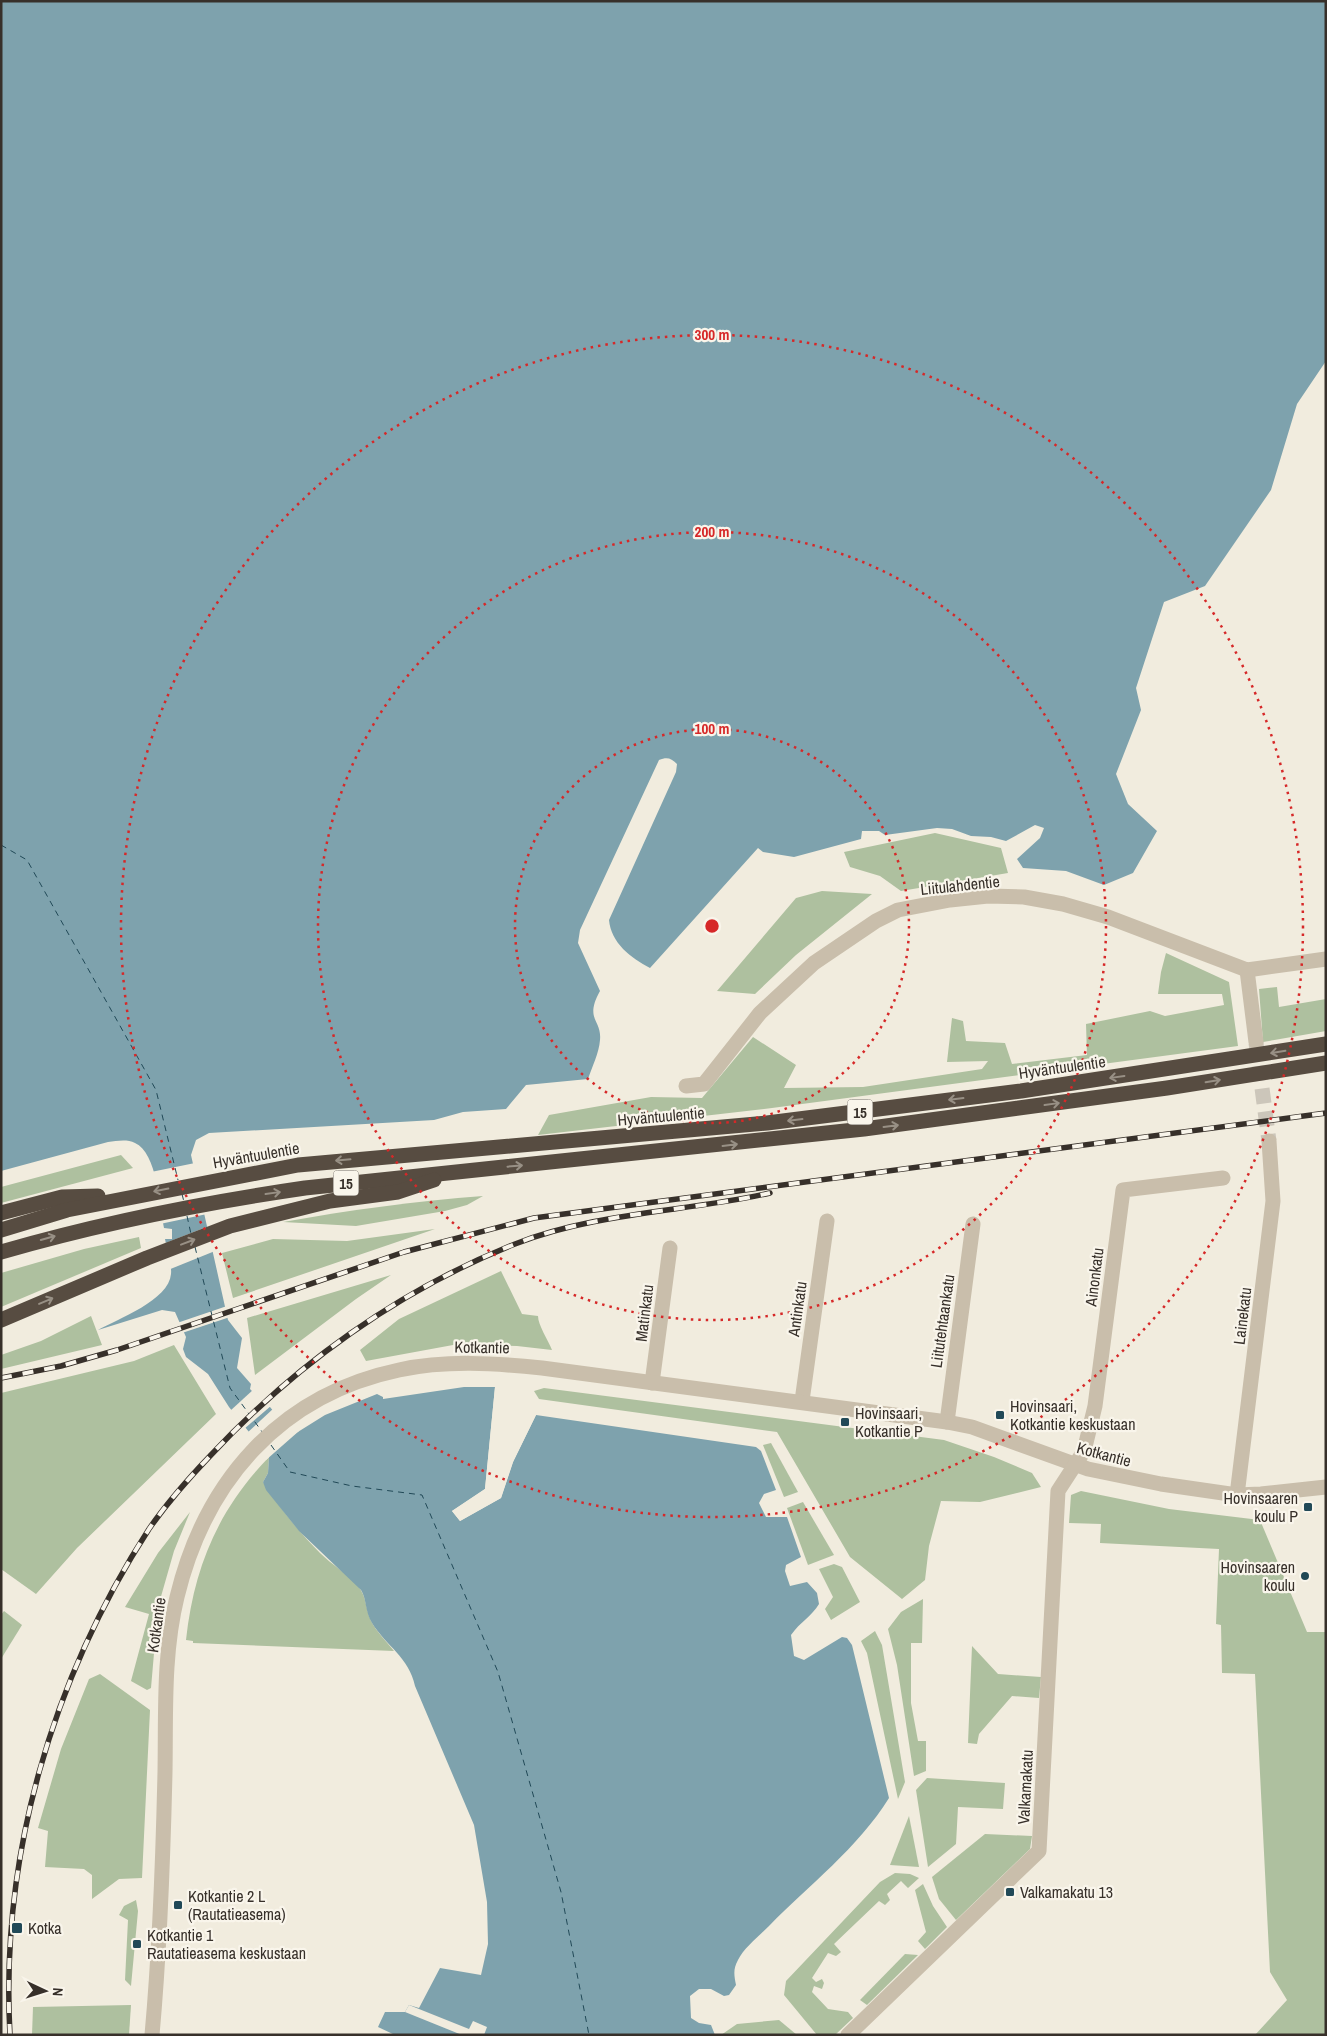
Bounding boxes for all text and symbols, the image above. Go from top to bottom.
text: 300 m [695,324,729,345]
text: 200 m [695,521,729,542]
text: 100 m [695,718,729,739]
street label: Liitulahdentie [919,870,1001,900]
centre of rings [703,917,721,935]
one-way arrow [1270,1048,1286,1058]
street label: Hyväntuulentie [1017,1050,1107,1084]
one-way arrow [1109,1072,1125,1082]
one-way arrow [1205,1075,1221,1085]
one-way arrow [948,1094,964,1104]
one-way arrow [1044,1099,1060,1109]
road number: 15 [848,1100,872,1124]
street label: Hyväntuulentie [616,1101,706,1131]
one-way arrow [787,1115,803,1125]
one-way arrow [883,1120,899,1130]
street label: Hyväntuulentie [211,1137,301,1173]
one-way arrow [721,1140,737,1150]
one-way arrow [335,1155,351,1165]
one-way arrow [507,1161,523,1171]
road number: 15 [334,1170,358,1196]
one-way arrow [153,1186,169,1195]
one-way arrow [265,1188,281,1198]
one-way arrow [40,1233,56,1242]
one-way arrow [180,1237,195,1246]
street label: Ainonkatu [1079,1246,1109,1309]
street label: Liitutehtaankatu [925,1273,959,1369]
street label: Antinkatu [782,1280,812,1339]
street label: Matinkatu [630,1283,658,1343]
street label: Lainekatu [1228,1286,1256,1346]
one-way arrow [38,1296,53,1306]
street label: Kotkantie [454,1336,510,1358]
place label: Hovinsaari, Kotkantie keskustaan [1010,1395,1135,1435]
place label: Hovinsaari, Kotkantie P [855,1402,923,1442]
marker: Hovinsaari, Kotkantie keskustaan [994,1409,1006,1421]
marker: Hovinsaari, Kotkantie P [839,1416,851,1428]
street label: Kotkantie [1074,1436,1134,1472]
place label: Hovinsaaren koulu P [1224,1487,1298,1527]
marker: Hovinsaaren koulu P [1302,1501,1314,1513]
place label: Hovinsaaren koulu [1221,1556,1295,1596]
marker: Hovinsaaren koulu [1299,1570,1311,1582]
street label: Kotkantie [141,1596,171,1654]
street label: Valkamakatu [1012,1749,1038,1825]
place label: Valkamakatu 13 [1020,1881,1113,1903]
place label: Kotkantie 2 L (Rautatieasema) [188,1885,286,1925]
marker: Valkamakatu 13 [1004,1886,1016,1898]
marker: Kotkantie 2 L (Rautatieasema) [172,1899,184,1911]
place label: Kotka [28,1917,62,1939]
marker: Kotka [10,1921,24,1935]
place label: Kotkantie 1 Rautatieasema keskustaan [147,1924,306,1964]
marker: Kotkantie 1 Rautatieasema keskustaan [131,1938,143,1950]
north arrow [20,1966,70,2016]
text: N [49,1987,67,1997]

